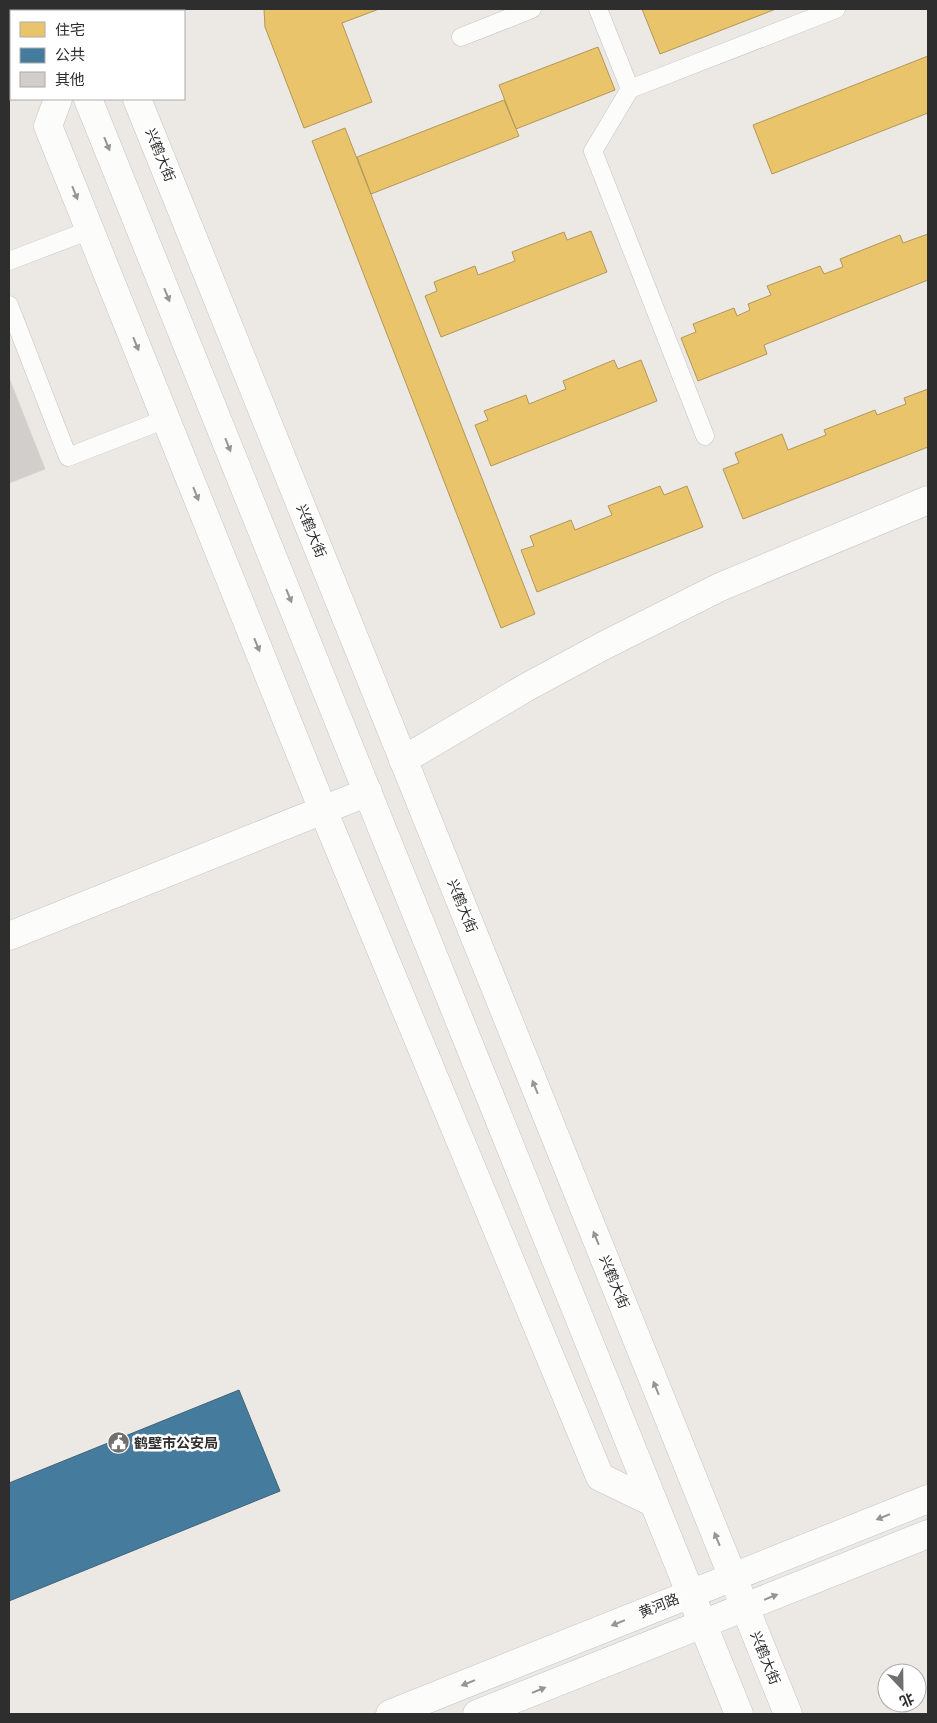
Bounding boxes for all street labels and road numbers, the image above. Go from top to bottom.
street label: 兴鹤大街 [142,126,178,184]
street label: 兴鹤大街 [293,502,329,560]
street label: 兴鹤大街 [444,877,480,935]
street label: 兴鹤大街 [596,1253,632,1311]
street label: 黄河路 [636,1590,682,1622]
street label: 兴鹤大街 [747,1629,783,1687]

